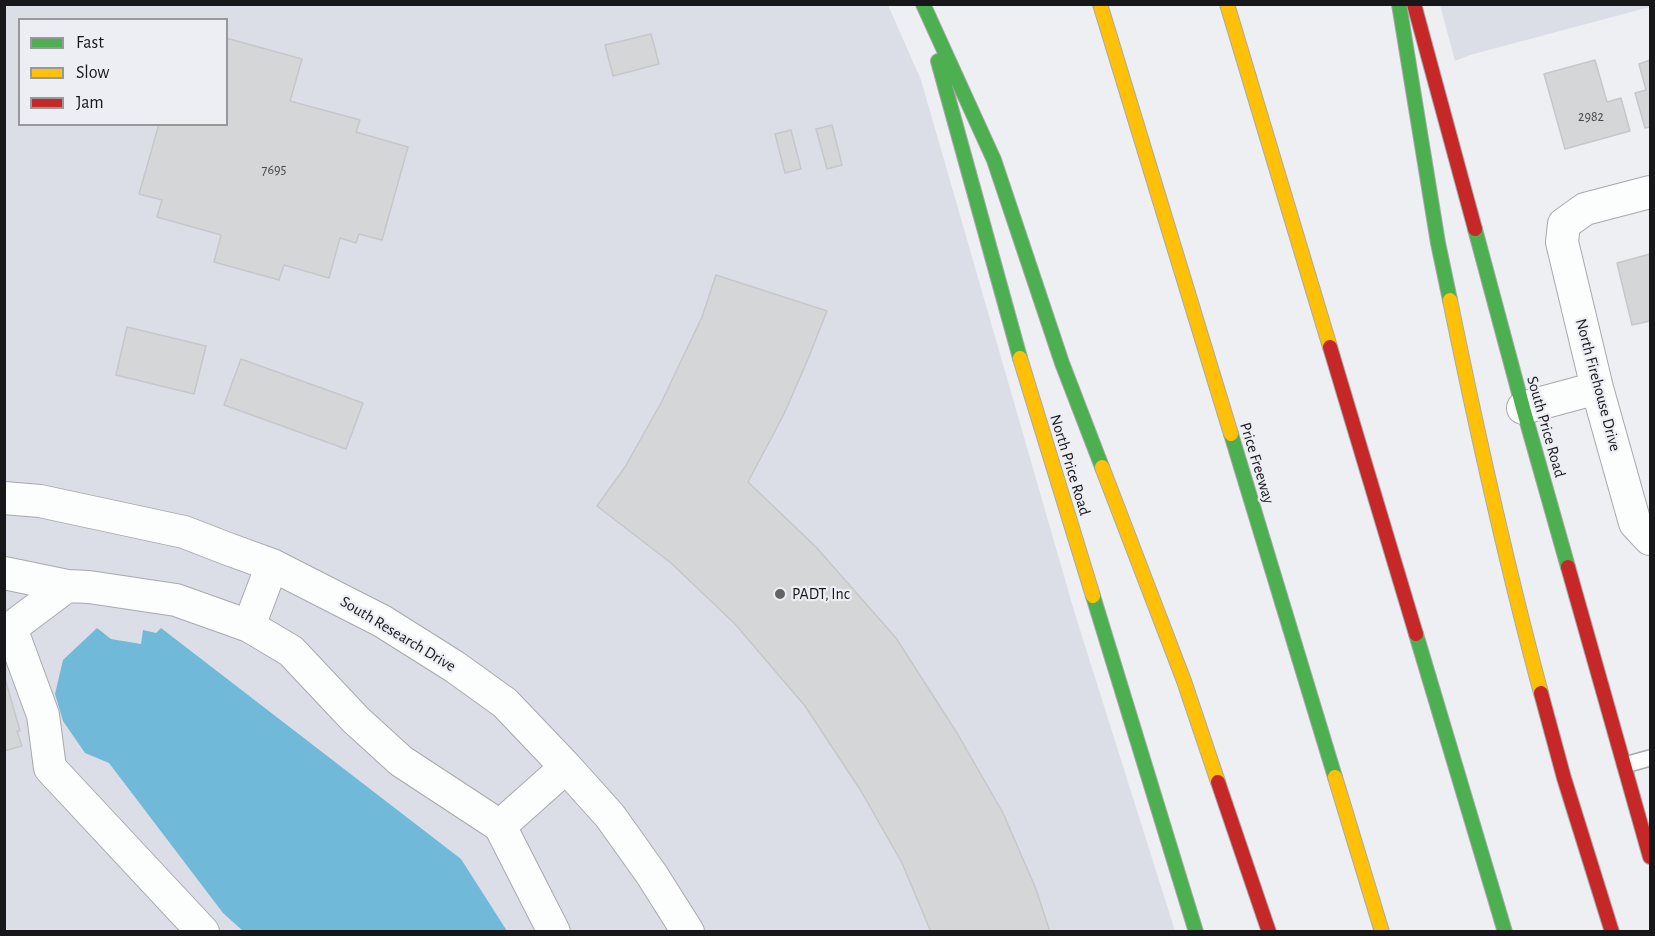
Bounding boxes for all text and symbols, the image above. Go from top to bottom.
legend [18,18,228,126]
text: Fast [76,34,104,52]
text: Slow [76,64,109,82]
text: Jam [76,94,104,112]
house number: 2982 [1578,109,1604,125]
house number: 7695 [262,162,286,178]
street label: North Firehouse Drive [1571,317,1625,453]
street label: South Price Road [1522,374,1570,480]
street label: North Price Road [1046,412,1094,518]
street label: Price Freeway [1236,420,1278,506]
place label: PADT, Inc [792,584,850,604]
marker: PADT, Inc [773,587,787,601]
street label: South Research Drive [337,592,459,676]

